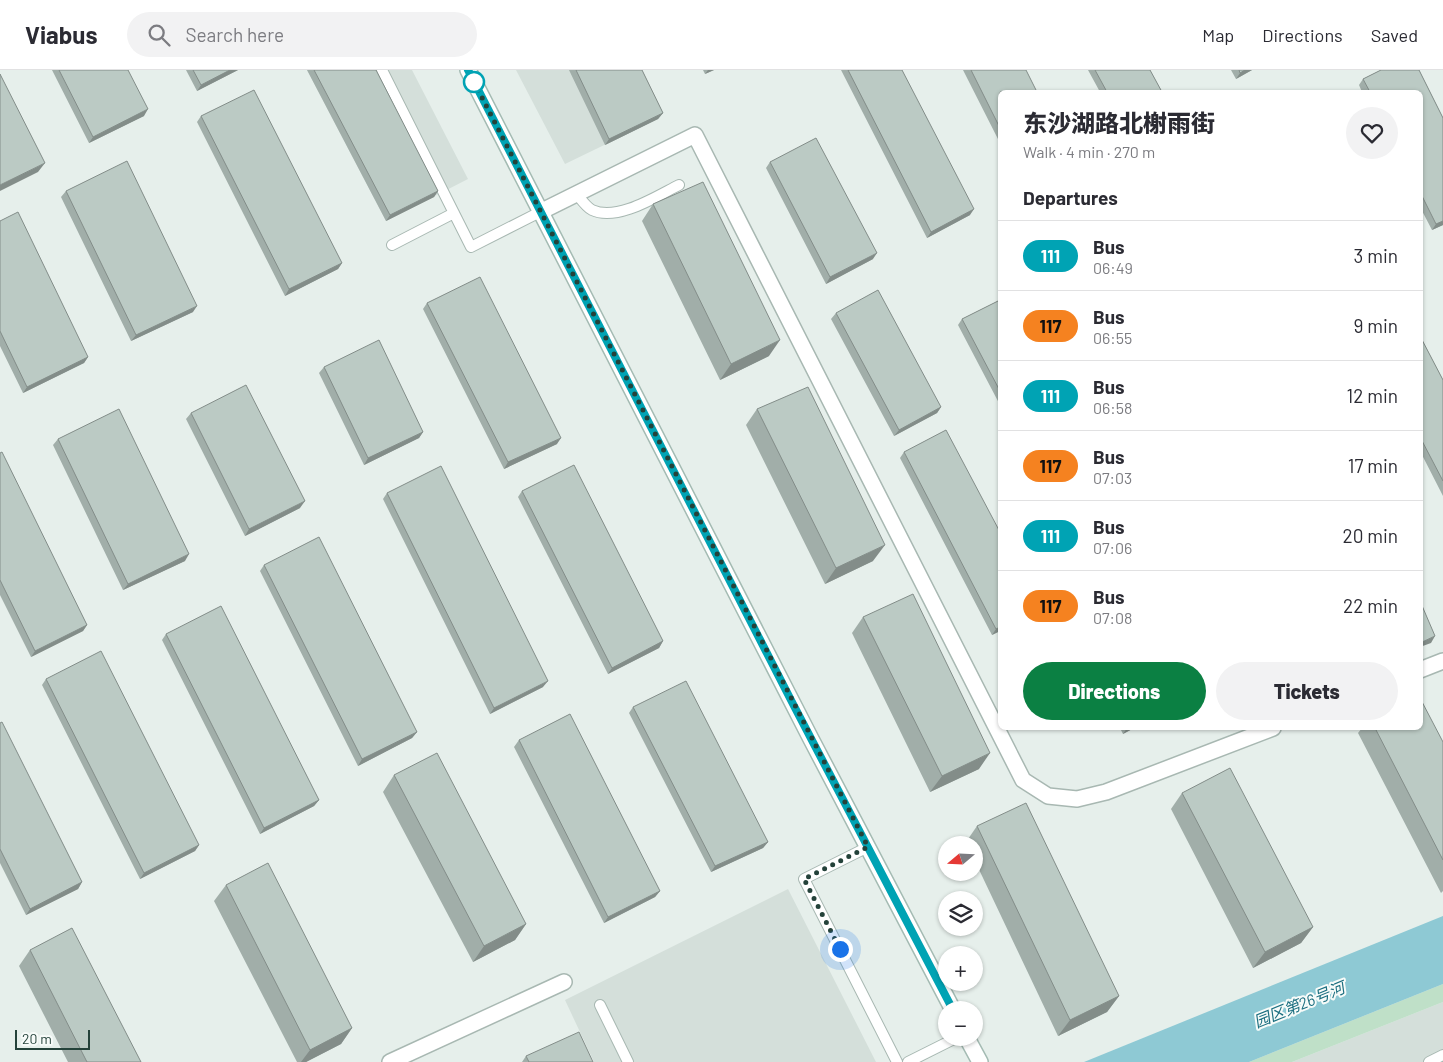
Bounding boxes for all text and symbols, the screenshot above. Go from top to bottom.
search box [127,12,477,57]
text: Viabus [25,20,97,49]
icon: search [145,21,173,49]
text: Search here [185,23,284,46]
text: Map [1202,24,1234,46]
text: Directions [1262,24,1343,46]
text: Saved [1371,24,1418,46]
unlabelled marker [463,71,485,93]
button: heart [1346,107,1398,159]
text: 东沙湖路北榭雨街 [1023,108,1215,137]
text: Walk · 4 min · 270 m [1023,142,1155,161]
text: Departures [1023,186,1118,209]
text: Bus [1093,235,1125,258]
text: 3 min [1354,244,1398,267]
text: 111 [1041,245,1060,267]
text: 06:49 [1093,258,1133,277]
text: Bus [1093,305,1125,328]
text: 9 min [1354,314,1398,337]
text: 117 [1040,315,1061,337]
text: 06:55 [1093,328,1132,347]
text: Bus [1093,375,1125,398]
text: 12 min [1347,384,1398,407]
text: 111 [1041,385,1060,407]
text: 06:58 [1093,398,1132,417]
text: Bus [1093,445,1125,468]
text: 17 min [1348,454,1398,477]
text: 117 [1040,455,1061,477]
text: 07:03 [1093,468,1132,487]
text: Bus [1093,515,1125,538]
text: 20 min [1342,524,1398,547]
text: 111 [1041,525,1060,547]
text: 07:06 [1093,538,1132,557]
text: Bus [1093,585,1125,608]
text: 22 min [1343,594,1398,617]
text: 117 [1040,595,1061,617]
text: 07:08 [1093,608,1132,627]
button: Directions [1023,662,1206,720]
button: Tickets [1216,662,1398,720]
north arrow [938,836,982,881]
map controls [938,836,983,1046]
button: layers [938,891,983,936]
your location [828,937,853,962]
button: + [938,946,983,991]
water label: 园区第26号河 [1251,976,1350,1031]
button: − [938,1001,983,1046]
scale bar [15,1027,90,1050]
text: 20 m [22,1030,52,1047]

